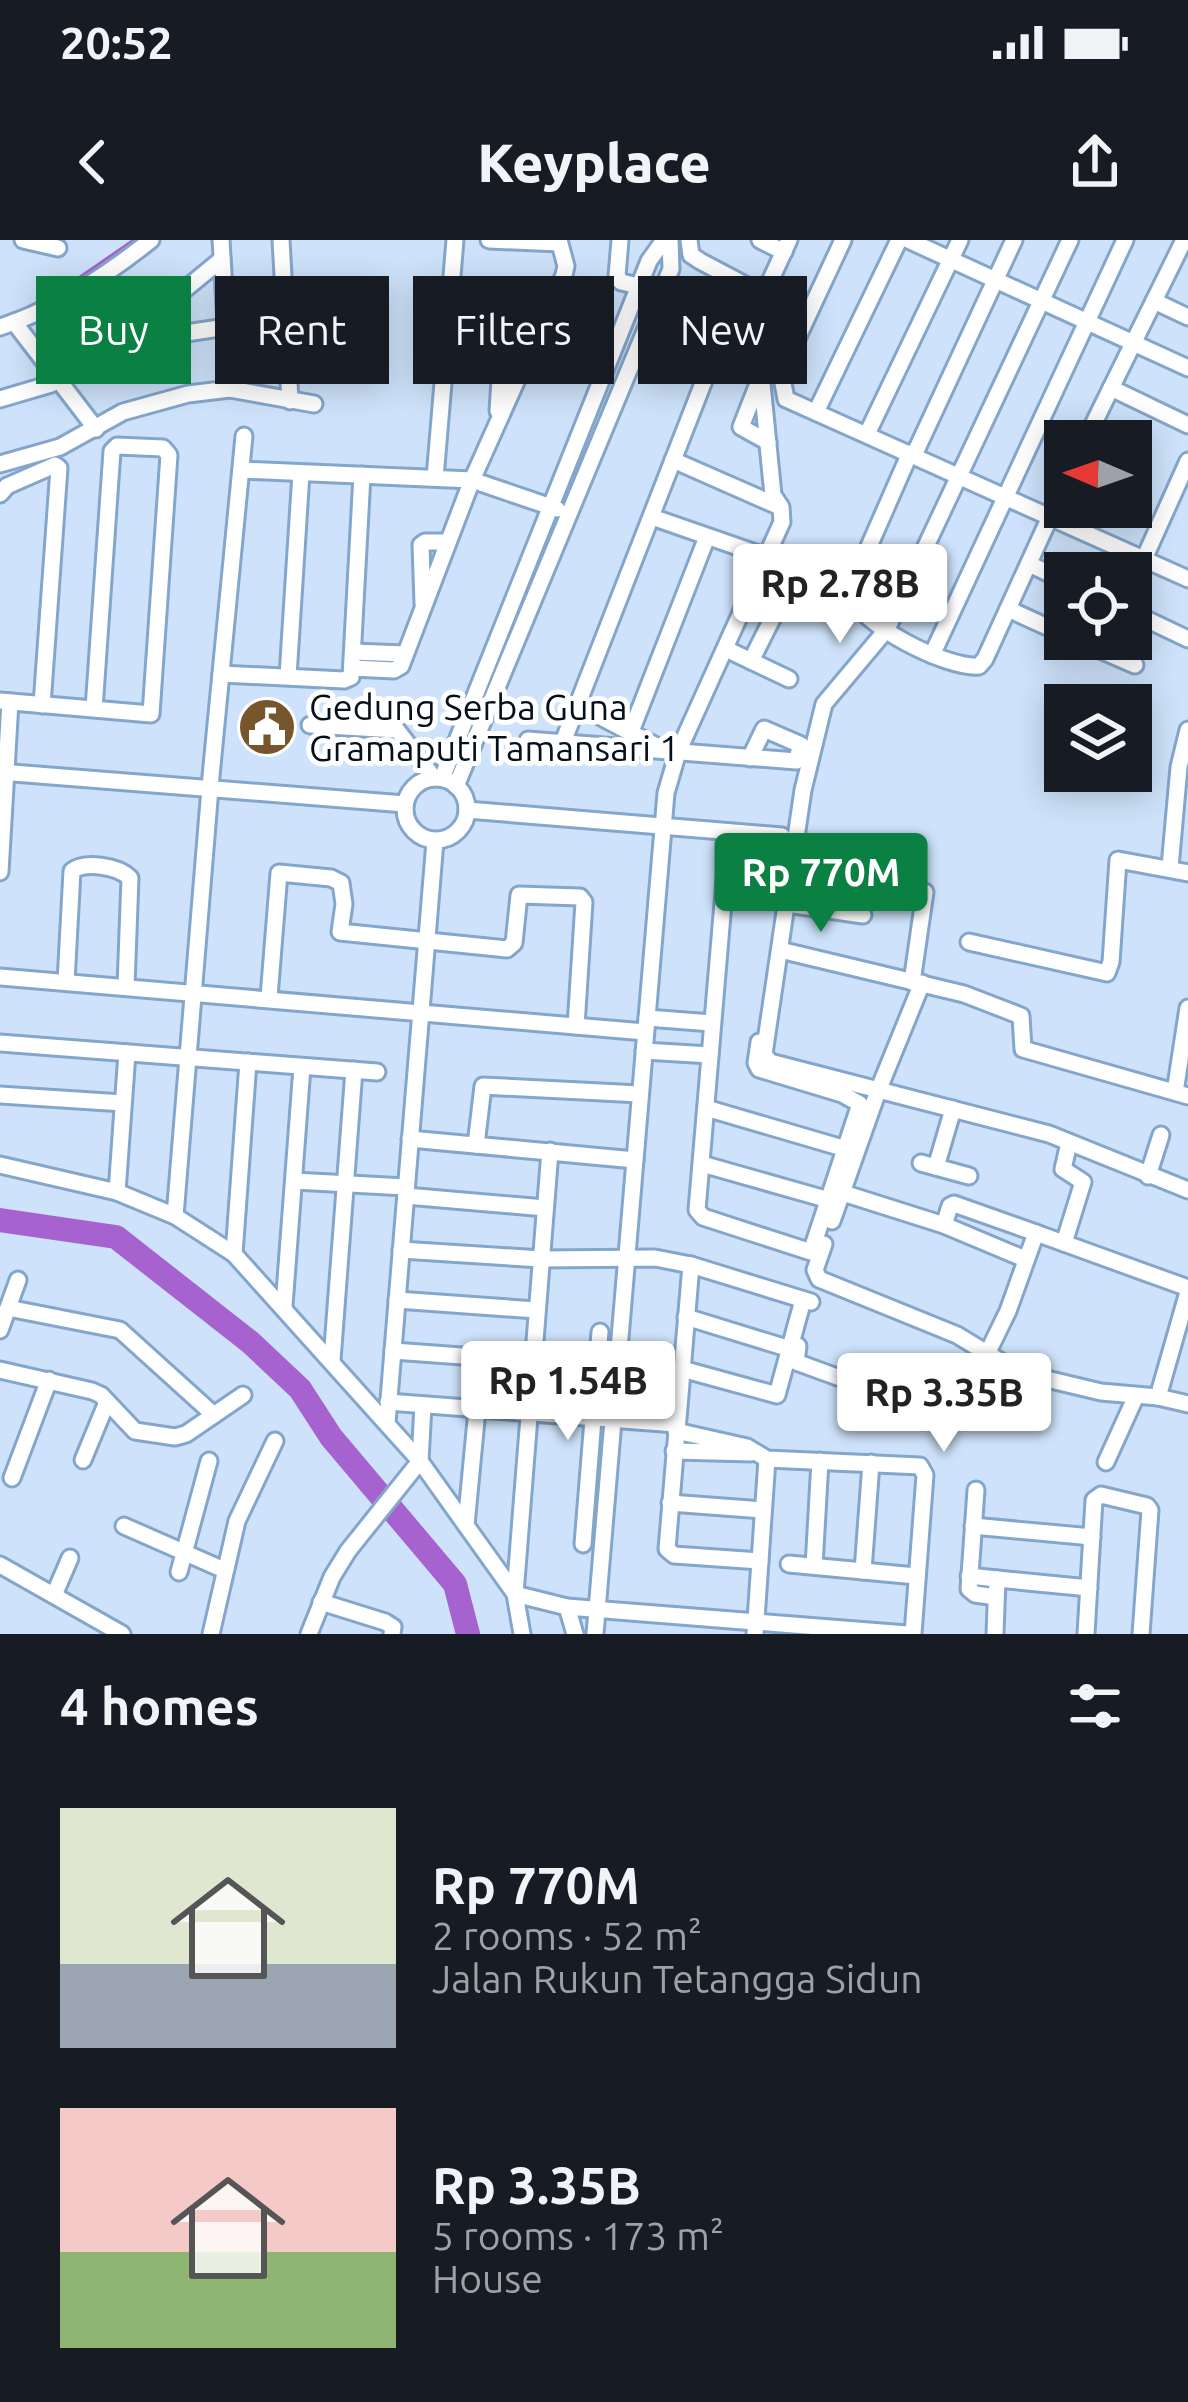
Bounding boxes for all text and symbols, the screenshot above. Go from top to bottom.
text: 20:52 [60,17,173,68]
icon: back [60,129,126,195]
icon: share [1062,129,1128,195]
text: Keyplace [477,132,711,192]
chip: Buy [36,276,191,384]
chip: Rent [215,276,389,384]
chip: Filters [413,276,614,384]
chip: New [638,276,807,384]
north arrow [1044,420,1152,528]
map controls [1044,420,1152,792]
pin: Rp 2.78B [716,544,964,646]
button: locate [1044,552,1152,660]
text: Rp 2.78B [760,561,920,604]
button: layers [1044,684,1152,792]
place label: Gedung Serba Guna Gramaputi Tamansari 1 [309,686,680,768]
public building icon: Gedung Serba Guna Gramaputi Tamansari 1 [236,696,298,758]
pin: Rp 770M [710,833,932,935]
text: Rp 770M [742,850,900,893]
pin: Rp 1.54B [444,1341,692,1443]
pin: Rp 3.35B [820,1353,1068,1455]
text: Rp 1.54B [488,1358,648,1401]
text: Rp 3.35B [864,1370,1024,1413]
icon: filters [1062,1673,1128,1739]
text: 4 homes [60,1677,259,1735]
icon: home [156,1856,300,2000]
text: Rp 770M [432,1856,640,1914]
text: 2 rooms · 52 m² [432,1914,702,1957]
text: Jalan Rukun Tetangga Sidun [432,1957,922,2000]
icon: home [156,2156,300,2300]
text: Rp 3.35B [432,2156,641,2214]
text: 5 rooms · 173 m² [432,2214,724,2257]
text: House [432,2257,543,2300]

